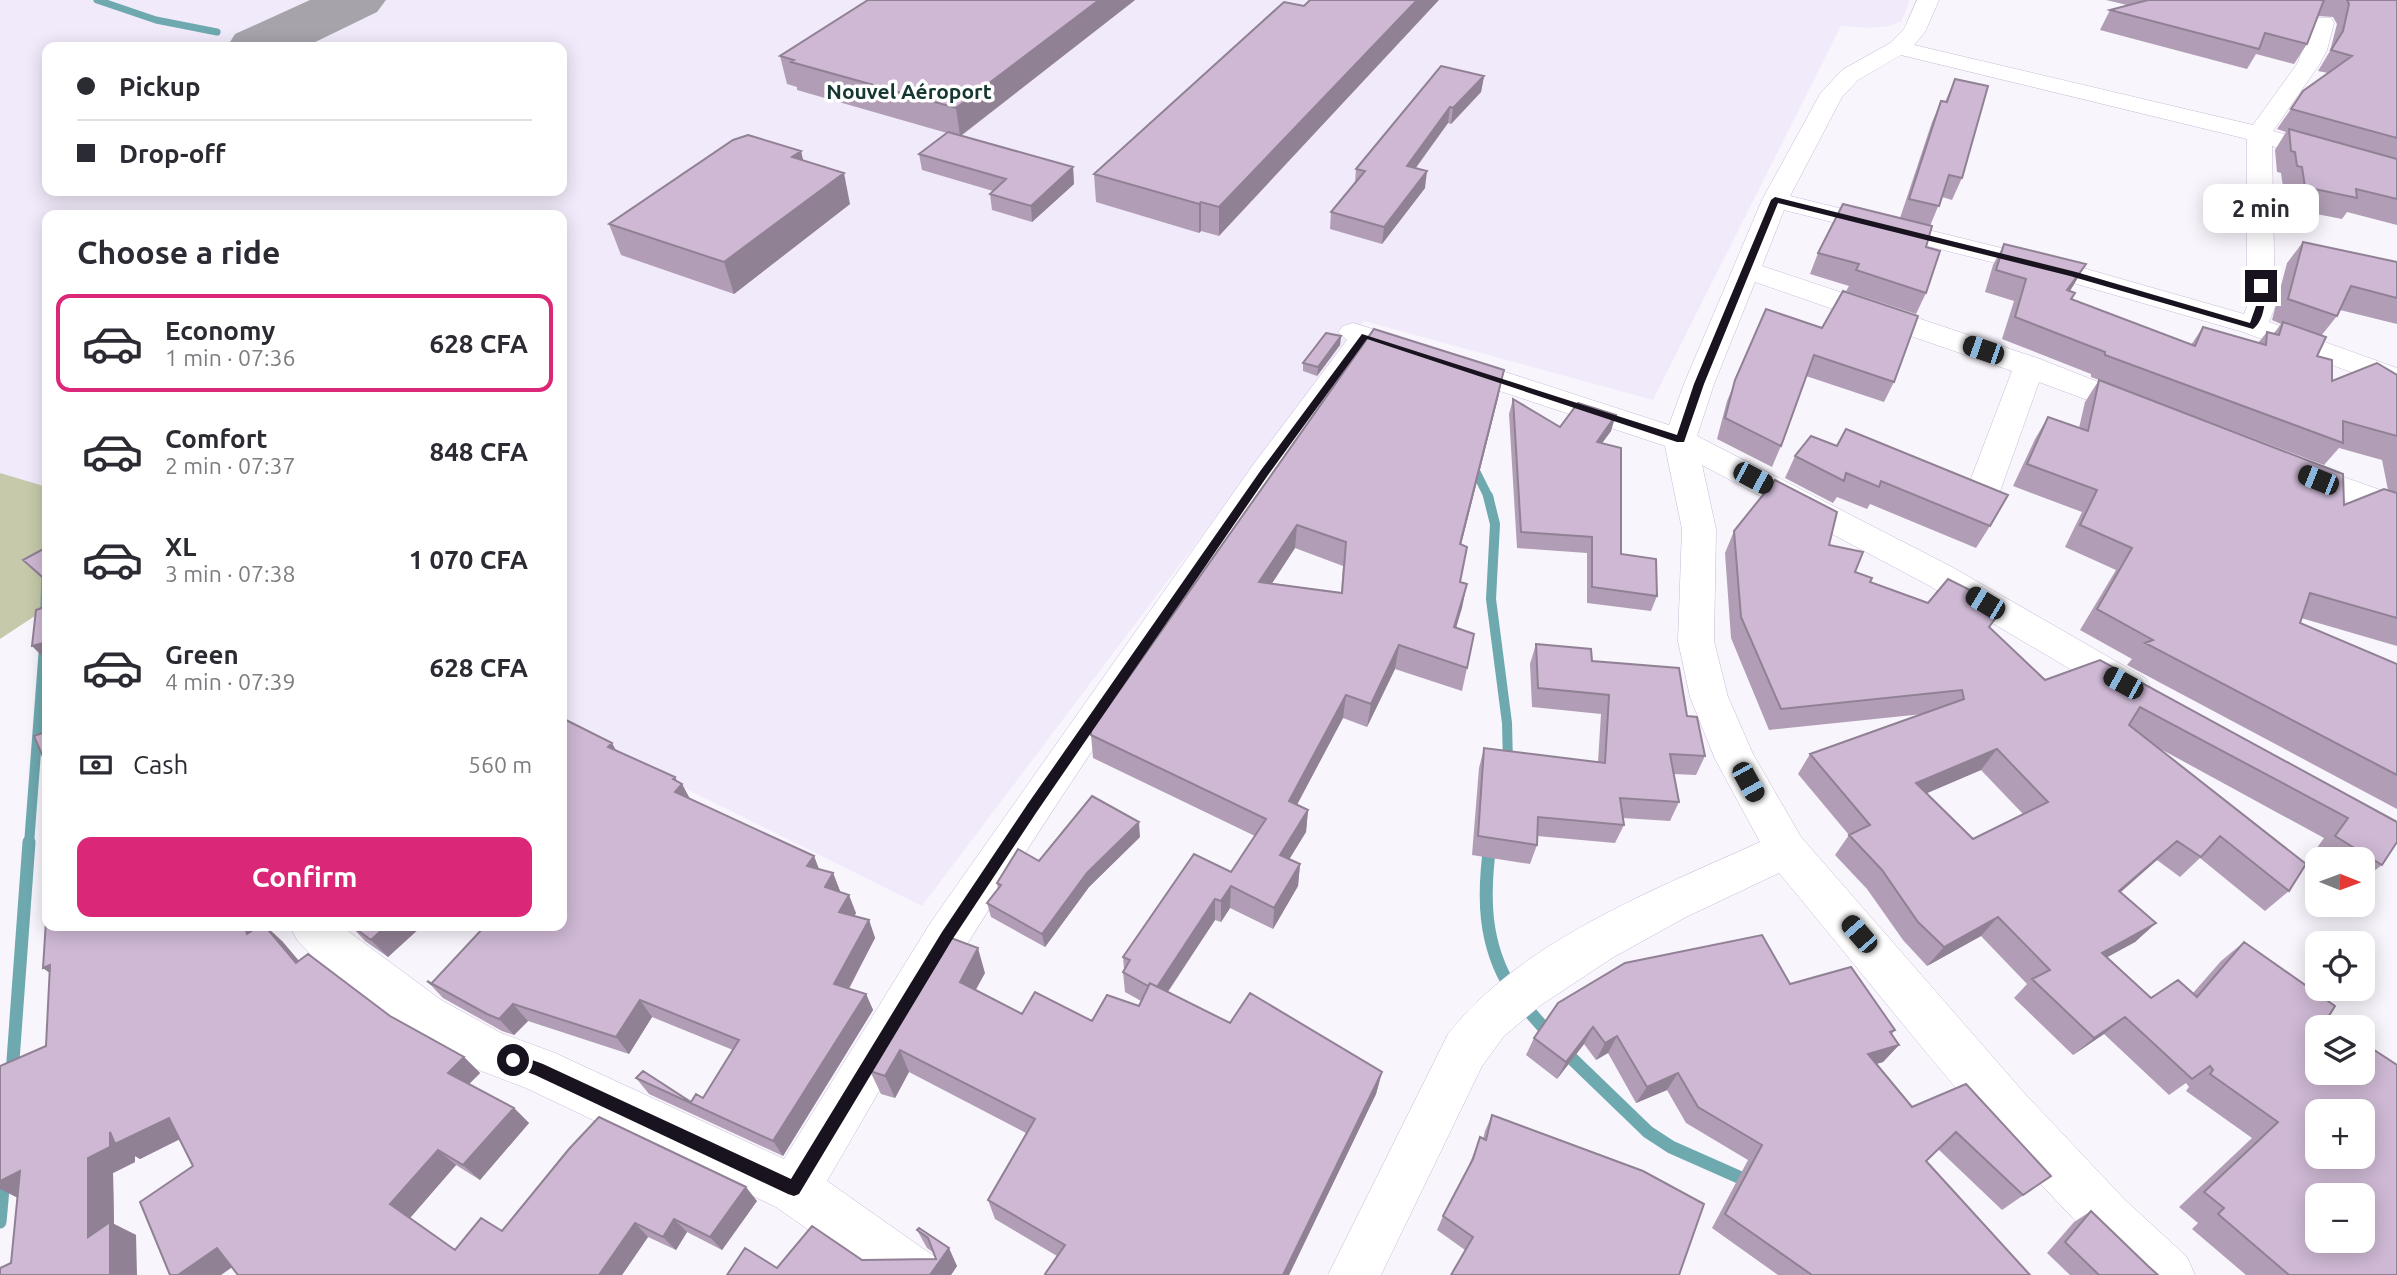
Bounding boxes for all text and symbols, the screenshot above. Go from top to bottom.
text: Pickup [119,72,201,101]
district label: Nouvel Aéroport [826,79,992,103]
text: Drop-off [119,139,226,168]
callout: 2 min [2203,184,2319,233]
text: 2 min [2232,196,2290,221]
text: Choose a ride [77,234,280,270]
route end [2245,270,2277,302]
icon: car [81,312,144,375]
text: Economy [165,316,275,345]
text: 628 CFA [430,329,528,358]
car [1960,333,2007,367]
text: 1 min · 07:36 [165,345,296,370]
icon: car [81,420,144,483]
text: Comfort [165,424,268,453]
text: 848 CFA [430,437,528,466]
text: 2 min · 07:37 [165,453,296,478]
car [1730,459,1777,497]
car [2295,462,2342,498]
icon: car [81,528,144,591]
text: XL [165,532,196,561]
text: 1 070 CFA [409,545,528,574]
text: 3 min · 07:38 [165,561,296,586]
car [1962,583,2009,623]
icon: car [81,636,144,699]
text: Green [165,640,239,669]
text: 628 CFA [430,653,528,682]
car [2100,664,2147,702]
text: 4 min · 07:39 [165,669,296,694]
icon: cash [77,746,115,784]
text: Cash [133,750,188,779]
text: 560 m [468,752,532,777]
car [1729,759,1768,805]
button: Confirm [77,837,532,917]
north arrow [2305,847,2375,917]
map controls [2305,847,2375,1253]
car [1838,911,1881,957]
button: locate [2305,931,2375,1001]
button: layers [2305,1015,2375,1085]
route start [497,1044,529,1076]
button: + [2305,1099,2375,1169]
button: − [2305,1183,2375,1253]

